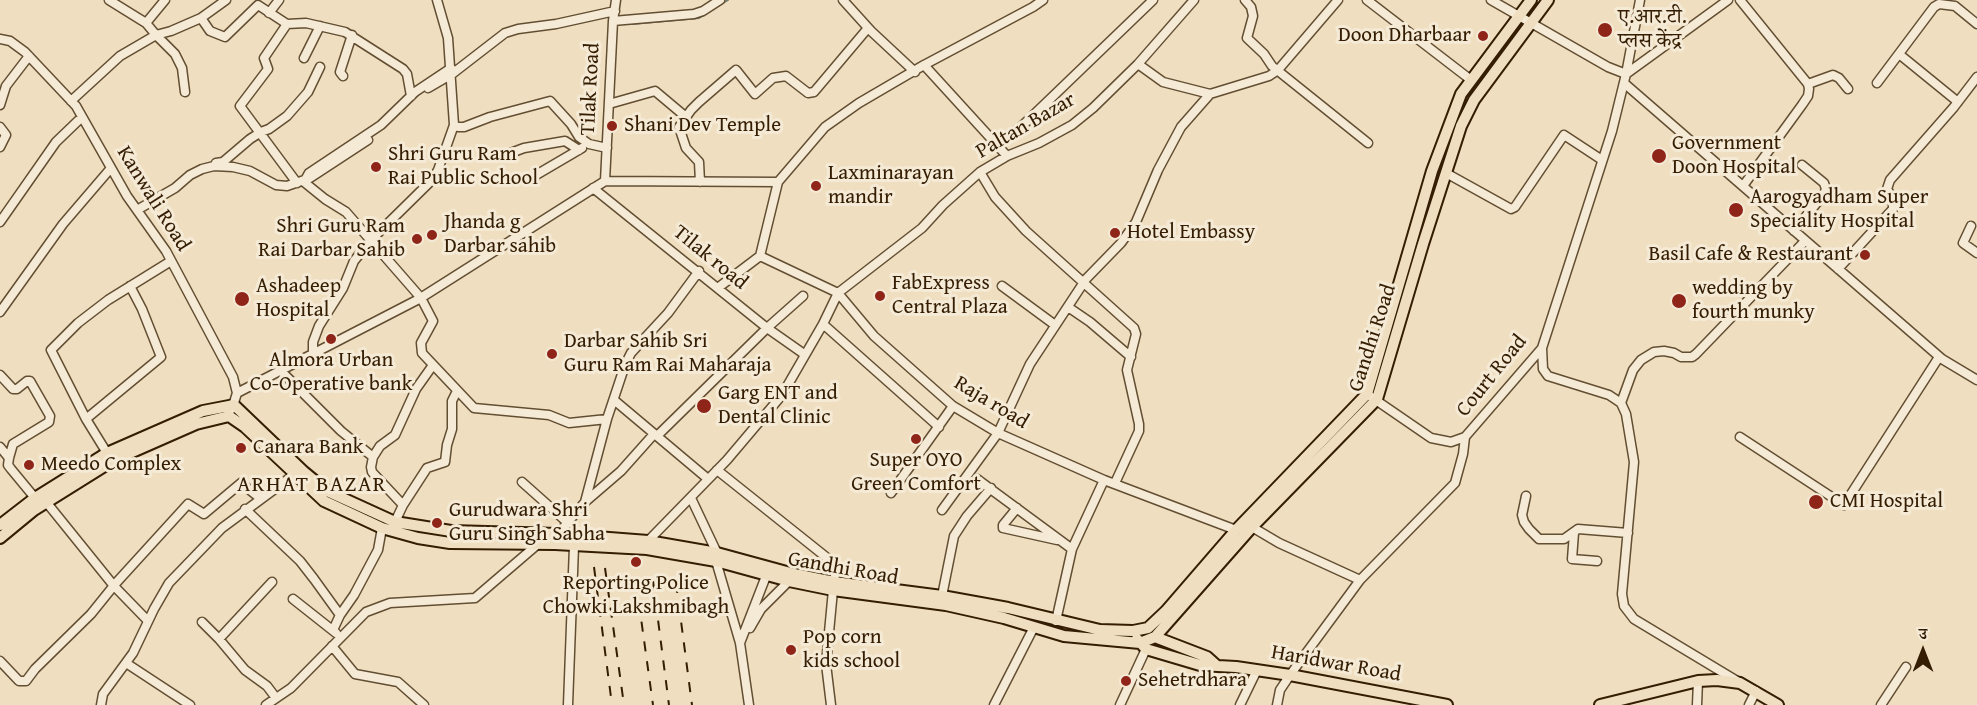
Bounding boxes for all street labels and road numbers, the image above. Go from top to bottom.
street label: Tilak Road [576,42,606,136]
street label: Paltan Bazar [972,87,1080,165]
street label: Kanwali Road [111,142,195,256]
street label: Tilak road [668,220,752,296]
street label: Gandhi Road [1344,281,1402,395]
street label: Court Road [1451,330,1533,422]
street label: Raja road [949,371,1033,435]
street label: Gandhi Road [786,547,900,591]
street label: Haridwar Road [1269,640,1403,688]

